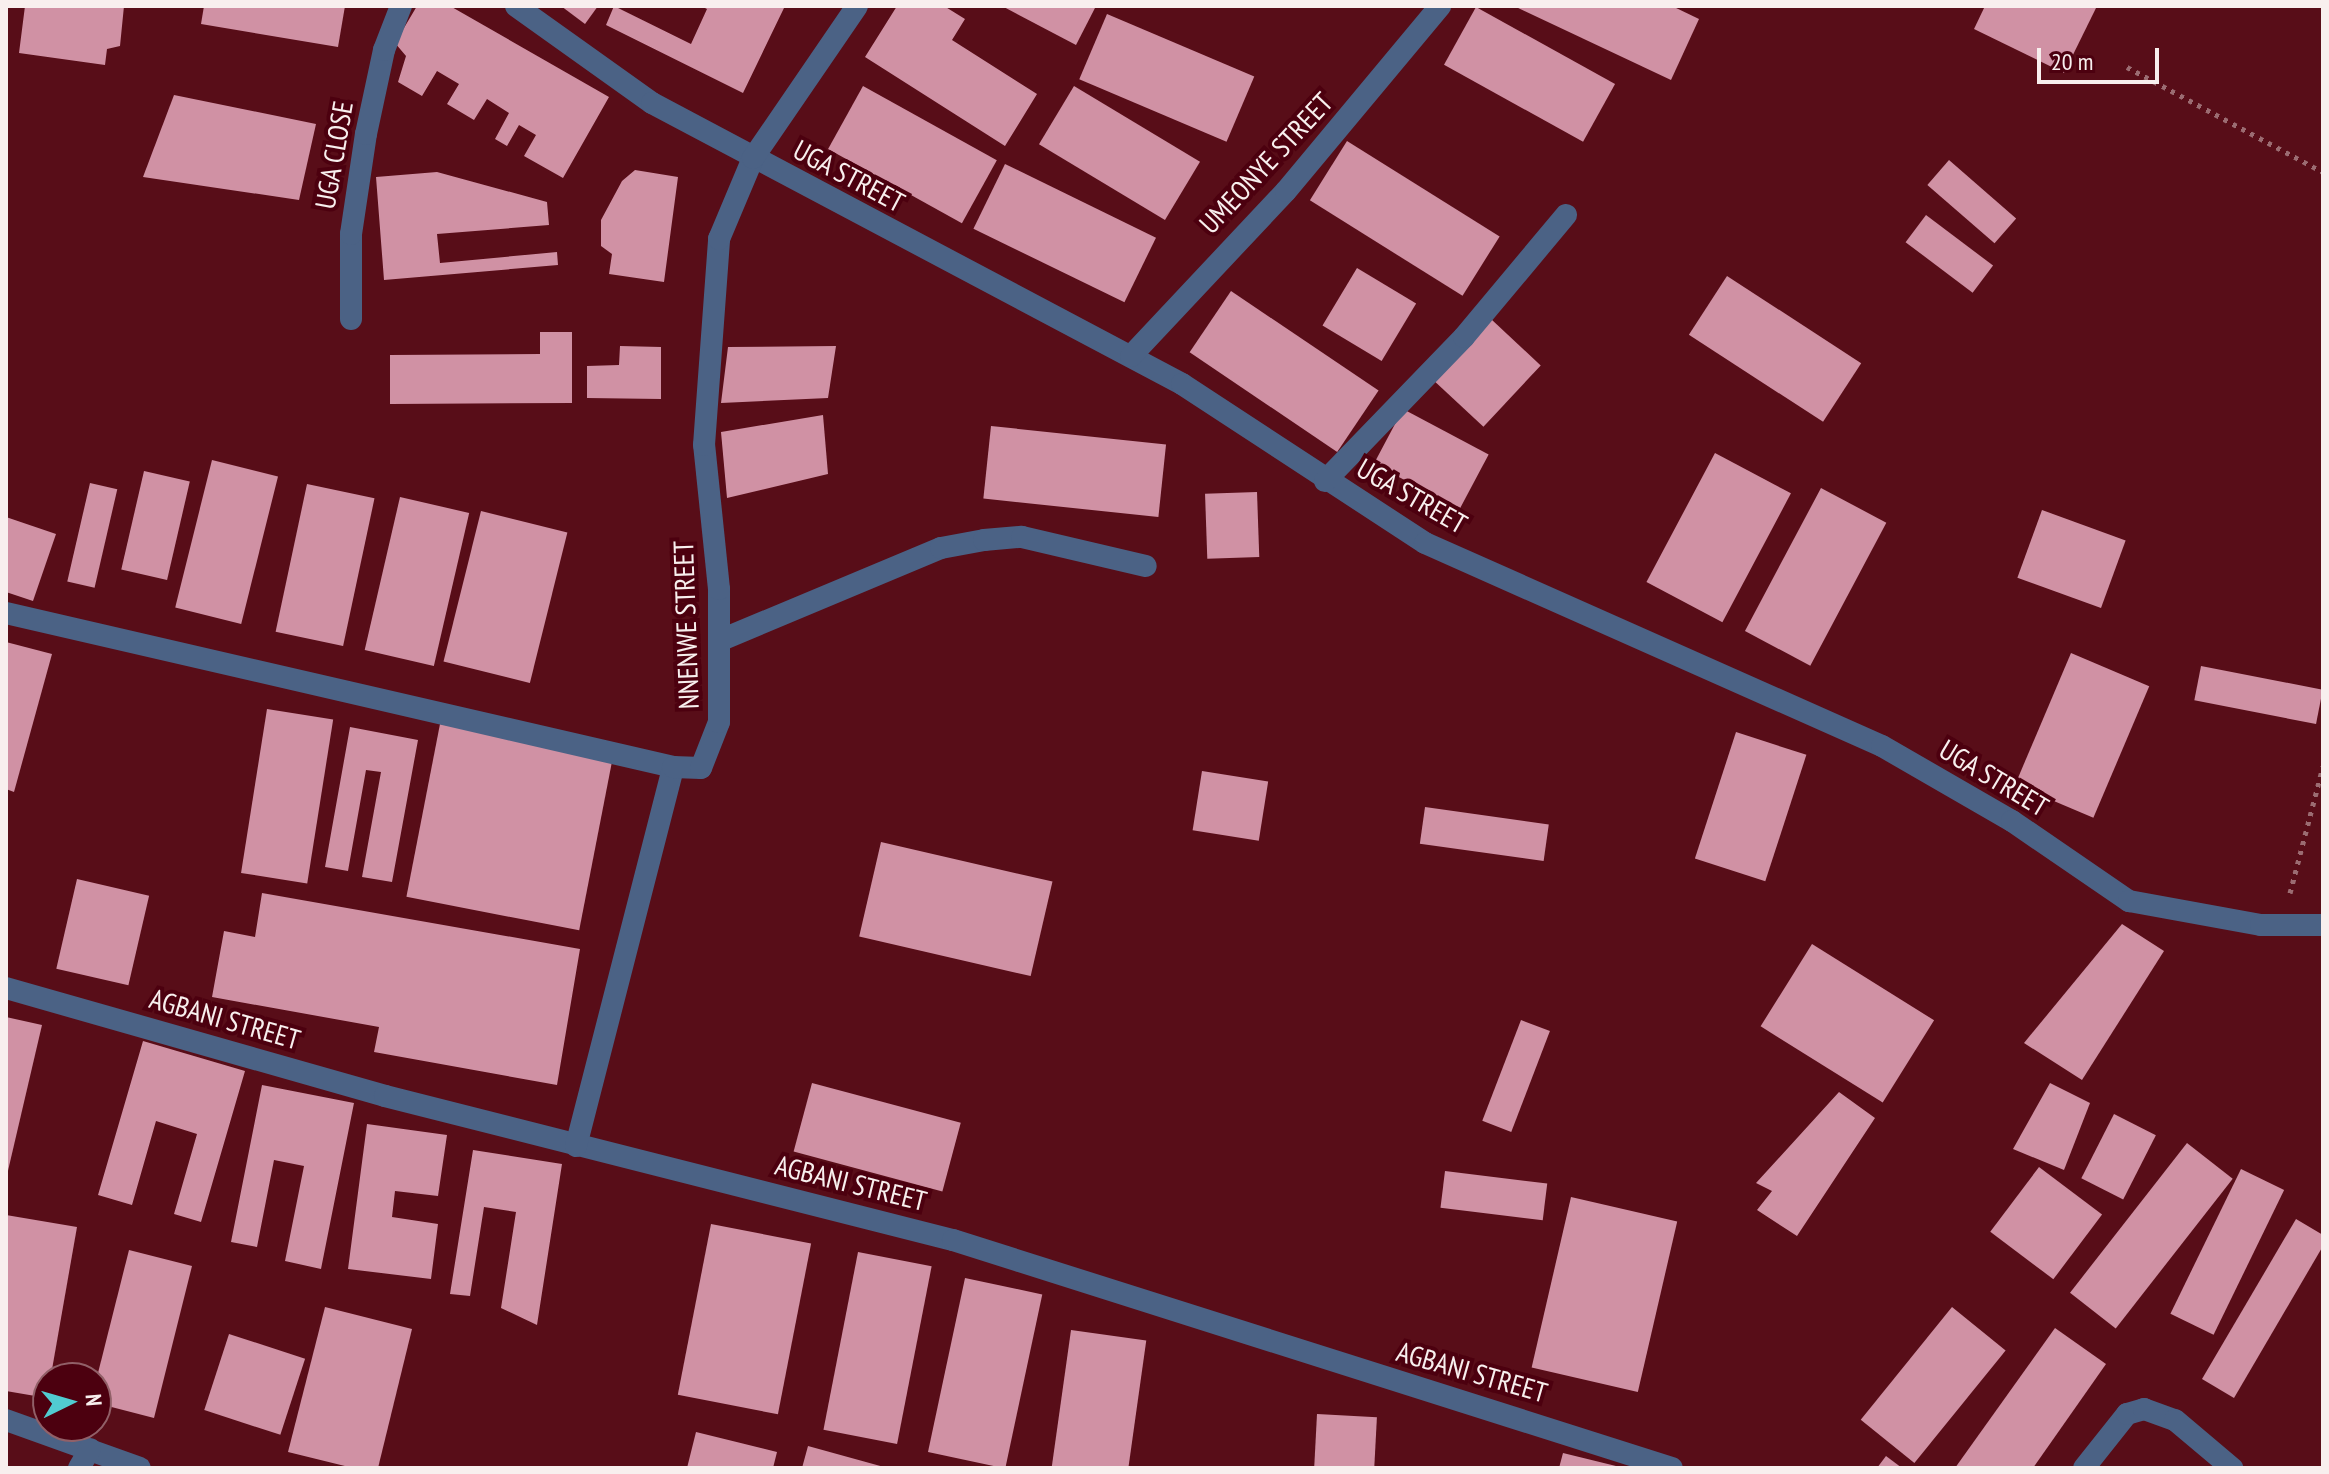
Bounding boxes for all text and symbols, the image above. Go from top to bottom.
scale bar [2041,32,2163,82]
text: 20 m [2051,46,2093,77]
street label: UMEONYE STREET [1192,86,1340,240]
street label: UGA CLOSE [308,98,360,212]
street label: UGA STREET [787,133,911,219]
street label: UGA STREET [1351,451,1473,541]
street label: NNENWE STREET [666,540,706,710]
street label: UGA STREET [1933,732,2055,824]
street label: AGBANI STREET [146,982,304,1056]
street label: AGBANI STREET [772,1148,930,1218]
street label: AGBANI STREET [1393,1335,1551,1409]
north arrow [32,1362,112,1442]
text: N [79,1393,108,1407]

